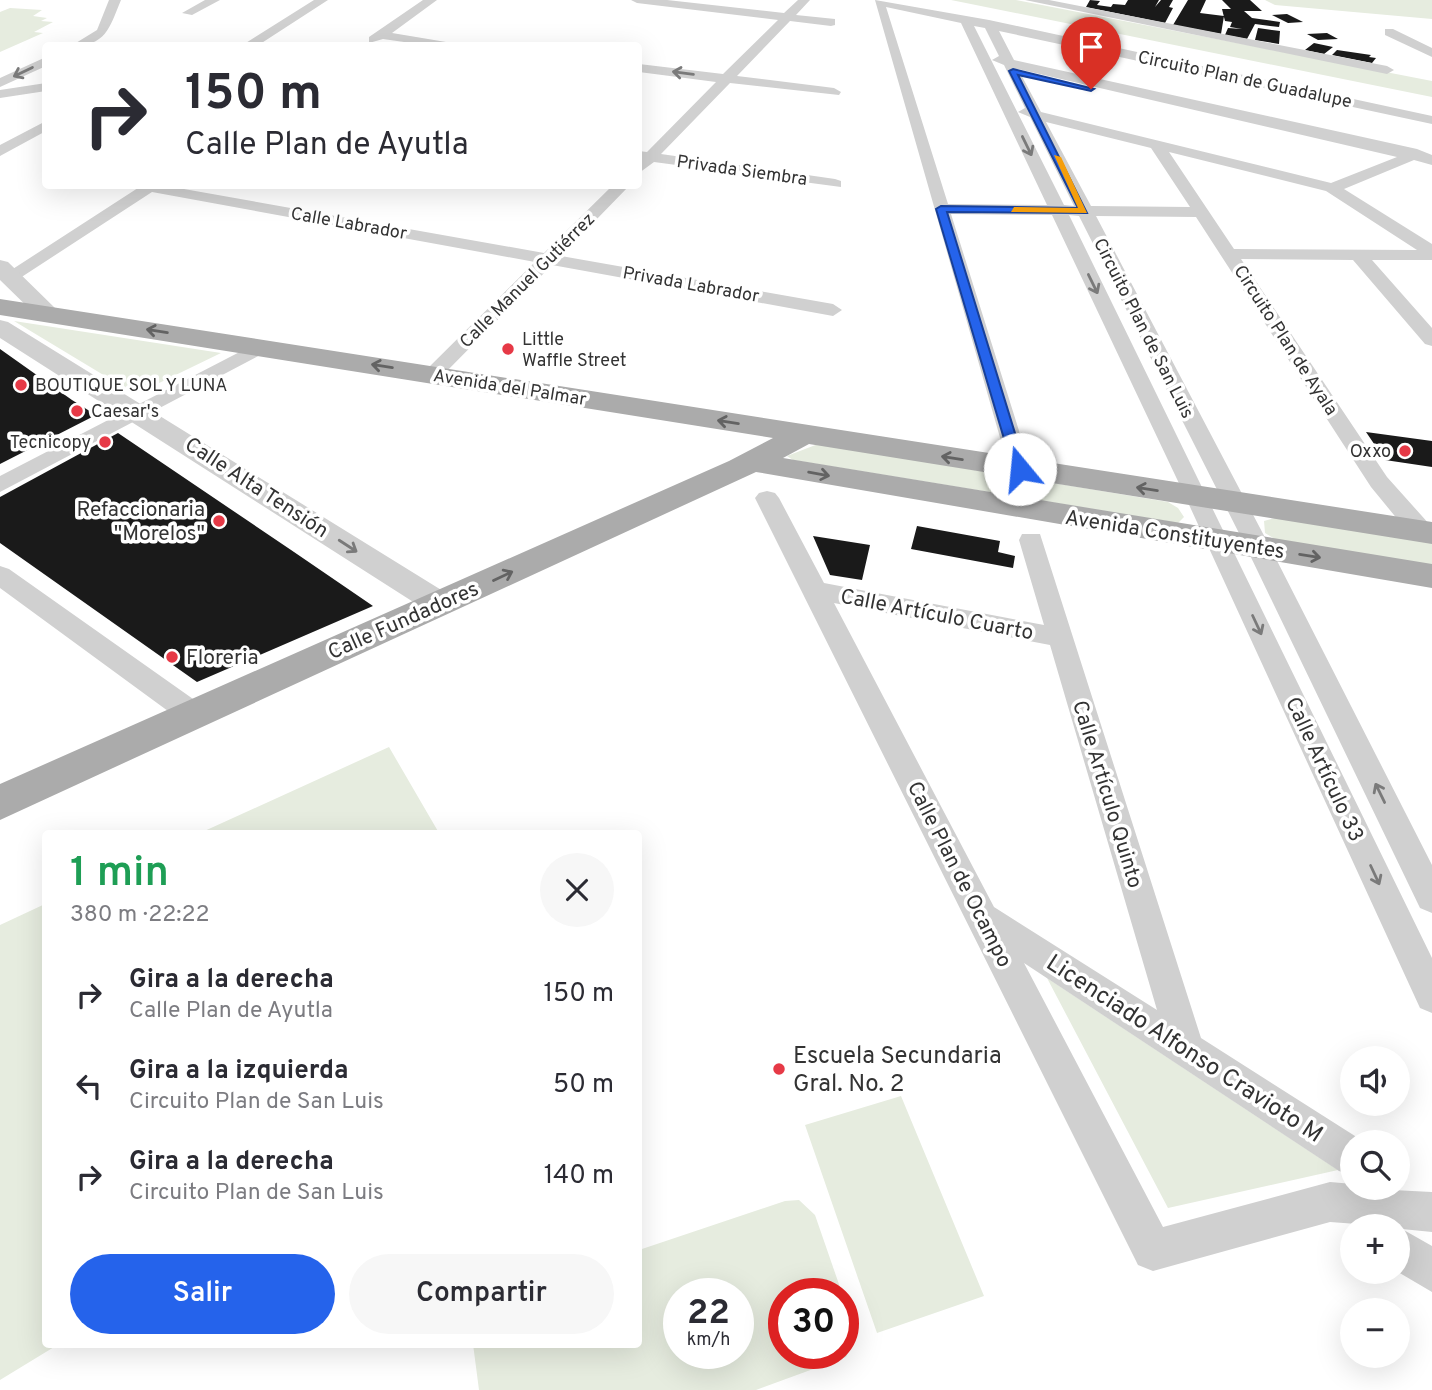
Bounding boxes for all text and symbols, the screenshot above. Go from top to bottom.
pin [1061,17,1121,89]
icon: arrive [1072,28,1110,66]
street label: Circuito Plan de Guadalupe [1135,47,1354,114]
one-way arrow [13,65,34,79]
text: 150 m [185,65,322,127]
one-way arrow [672,67,694,80]
icon: right [70,70,161,161]
text: Calle Plan de Ayutla [185,126,469,166]
one-way arrow [1020,135,1034,156]
street label: Privada Siembra [675,151,809,192]
street label: Calle Labrador [289,203,409,246]
street label: Calle Manuel Gutiérrez [456,209,601,354]
street label: Circuito Plan de San Luis [1087,235,1198,423]
street label: Circuito Plan de Ayala [1228,261,1342,420]
street label: Privada Labrador [621,262,761,309]
one-way arrow [1087,273,1101,294]
one-way arrow [147,324,169,337]
place label: Little Waffle Street [522,329,626,373]
marker: Little Waffle Street [500,341,516,357]
one-way arrow [371,359,394,372]
street label: Avenida del Palmar [432,365,588,412]
place label: BOUTIQUE SOL Y LUNA [35,375,227,398]
marker: BOUTIQUE SOL Y LUNA [13,377,29,393]
place label: Caesar's [91,401,159,424]
marker: Caesar's [69,403,85,419]
one-way arrow [717,415,740,428]
place label: Tecnicopy [10,432,91,455]
street label: Calle Alta Tensión [179,432,333,545]
position arrow [983,432,1057,506]
marker: Tecnicopy [97,434,113,450]
place label: Oxxo [1350,441,1391,464]
marker: Oxxo [1397,443,1413,459]
one-way arrow [941,452,964,465]
one-way arrow [807,468,830,482]
one-way arrow [1136,482,1159,495]
place label: Refaccionaria "Morelos" [77,497,205,548]
street label: Avenida Constituyentes [1063,505,1287,566]
marker: Refaccionaria "Morelos" [211,513,227,529]
one-way arrow [338,539,358,553]
one-way arrow [1298,550,1321,563]
one-way arrow [491,569,513,582]
street label: Calle Fundadores [324,576,483,667]
street label: Calle Artículo Cuarto [838,584,1036,647]
one-way arrow [1251,614,1264,635]
place label: Floreria [186,645,259,672]
marker: Floreria [164,649,180,665]
street label: Calle Artículo 33 [1278,693,1369,846]
street label: Calle Artículo Quinto [1065,697,1148,892]
street label: Calle Plan de Ocampo [900,777,1017,972]
one-way arrow [1372,783,1386,804]
text: 1 min [70,848,169,901]
button: close [540,853,614,927]
one-way arrow [1369,864,1382,885]
text: 380 m · 22:22 [70,901,210,930]
street label: Licenciado Alfonso Cravioto M [1040,949,1328,1150]
text: Gira a la derecha [129,964,334,997]
icon: right [70,976,108,1014]
text: 150 m [543,978,614,1011]
text: Calle Plan de Ayutla [129,997,333,1026]
place label: Escuela Secundaria Gral. No. 2 [793,1042,1002,1100]
map controls [1340,1046,1410,1368]
button: sound [1340,1046,1410,1116]
text: Gira a la izquierda [129,1055,348,1088]
marker: Escuela Secundaria Gral. No. 2 [771,1061,787,1077]
icon: left [70,1067,108,1105]
text: 50 m [553,1069,614,1102]
text: Circuito Plan de San Luis [129,1088,384,1117]
button: search [1340,1130,1410,1200]
text: Gira a la derecha [129,1146,334,1179]
icon: right [70,1158,108,1196]
text: 140 m [544,1160,614,1193]
text: Circuito Plan de San Luis [129,1179,384,1208]
button: + [1340,1214,1410,1284]
button: Salir [70,1254,335,1334]
button: Compartir [349,1254,614,1334]
speed limit sign: 30 [768,1278,859,1369]
text: 22 [687,1292,730,1336]
button: − [1340,1298,1410,1368]
text: km/h [687,1329,730,1352]

